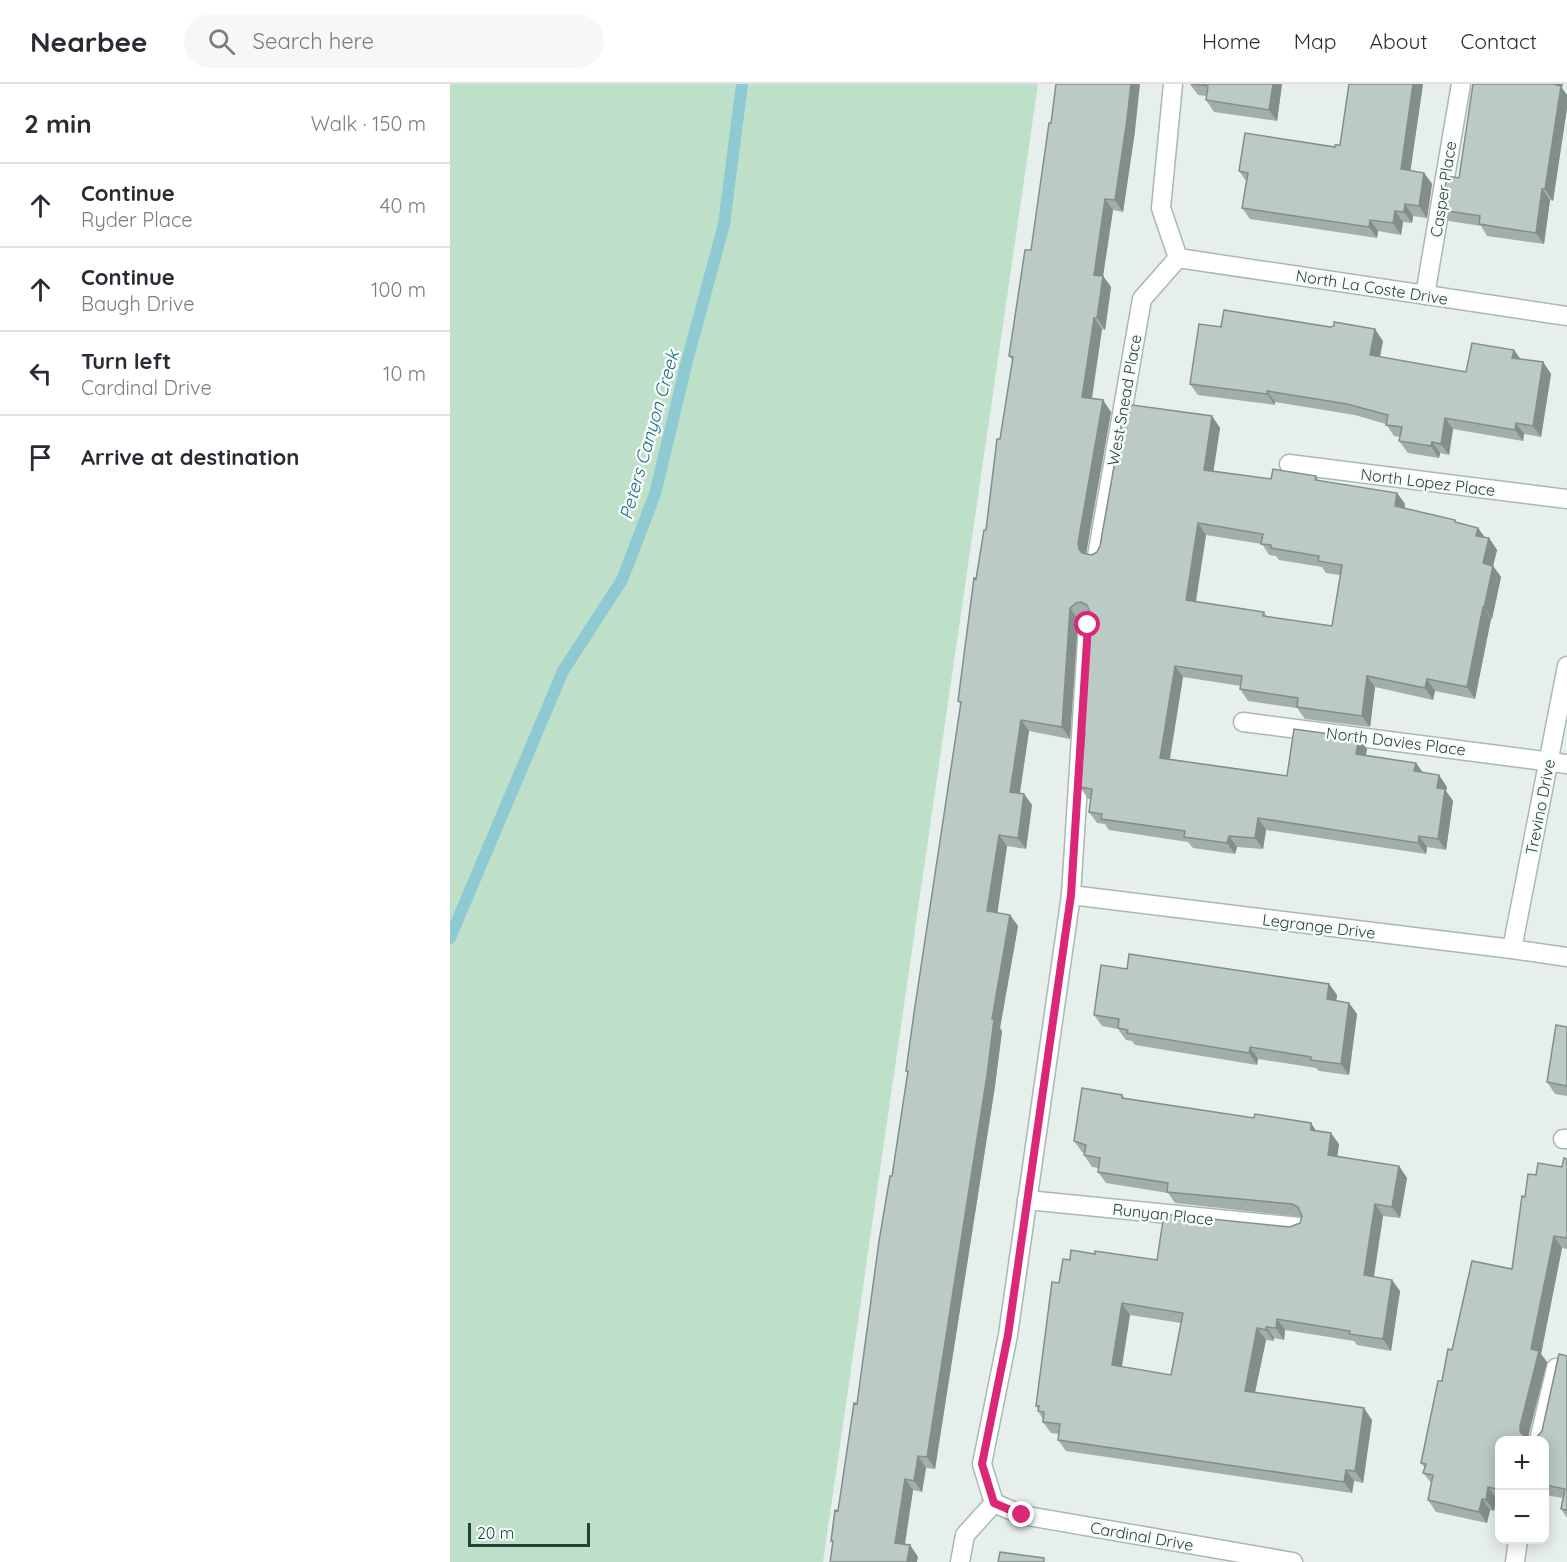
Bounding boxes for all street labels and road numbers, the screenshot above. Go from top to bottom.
street label: Casper Place [1426,139,1460,239]
street label: North La Coste Drive [1294,265,1450,309]
street label: West Snead Place [1103,333,1145,467]
street label: North Lopez Place [1360,464,1496,500]
street label: North Davies Place [1325,723,1467,759]
street label: Trevino Drive [1521,757,1559,857]
street label: Legrange Drive [1261,909,1377,943]
street label: Runyan Place [1111,1199,1215,1229]
street label: Cardinal Drive [1089,1517,1195,1555]

